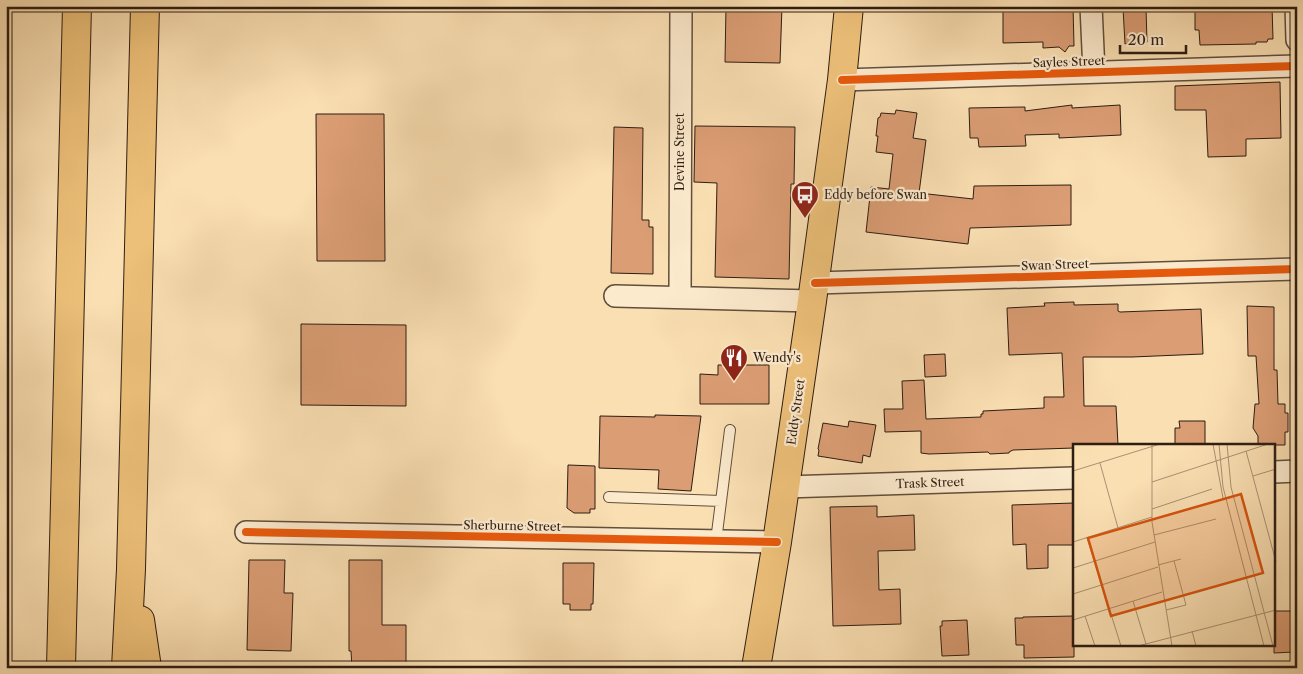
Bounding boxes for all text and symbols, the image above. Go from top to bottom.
scale bar [1120,22,1187,54]
text: 20 m [1128,30,1164,49]
street label: Sayles Street [1032,53,1106,70]
street label: Devine Street [672,112,687,191]
bus stop icon: Eddy before Swan [790,180,820,219]
place label: Eddy before Swan [824,187,928,202]
street label: Swan Street [1021,256,1090,273]
restaurant icon: Wendy's [719,343,749,382]
place label: Wendy's [752,350,801,365]
street label: Eddy Street [783,377,808,446]
inset map [1073,444,1276,646]
street label: Trask Street [895,474,965,491]
street label: Sherburne Street [463,517,562,534]

